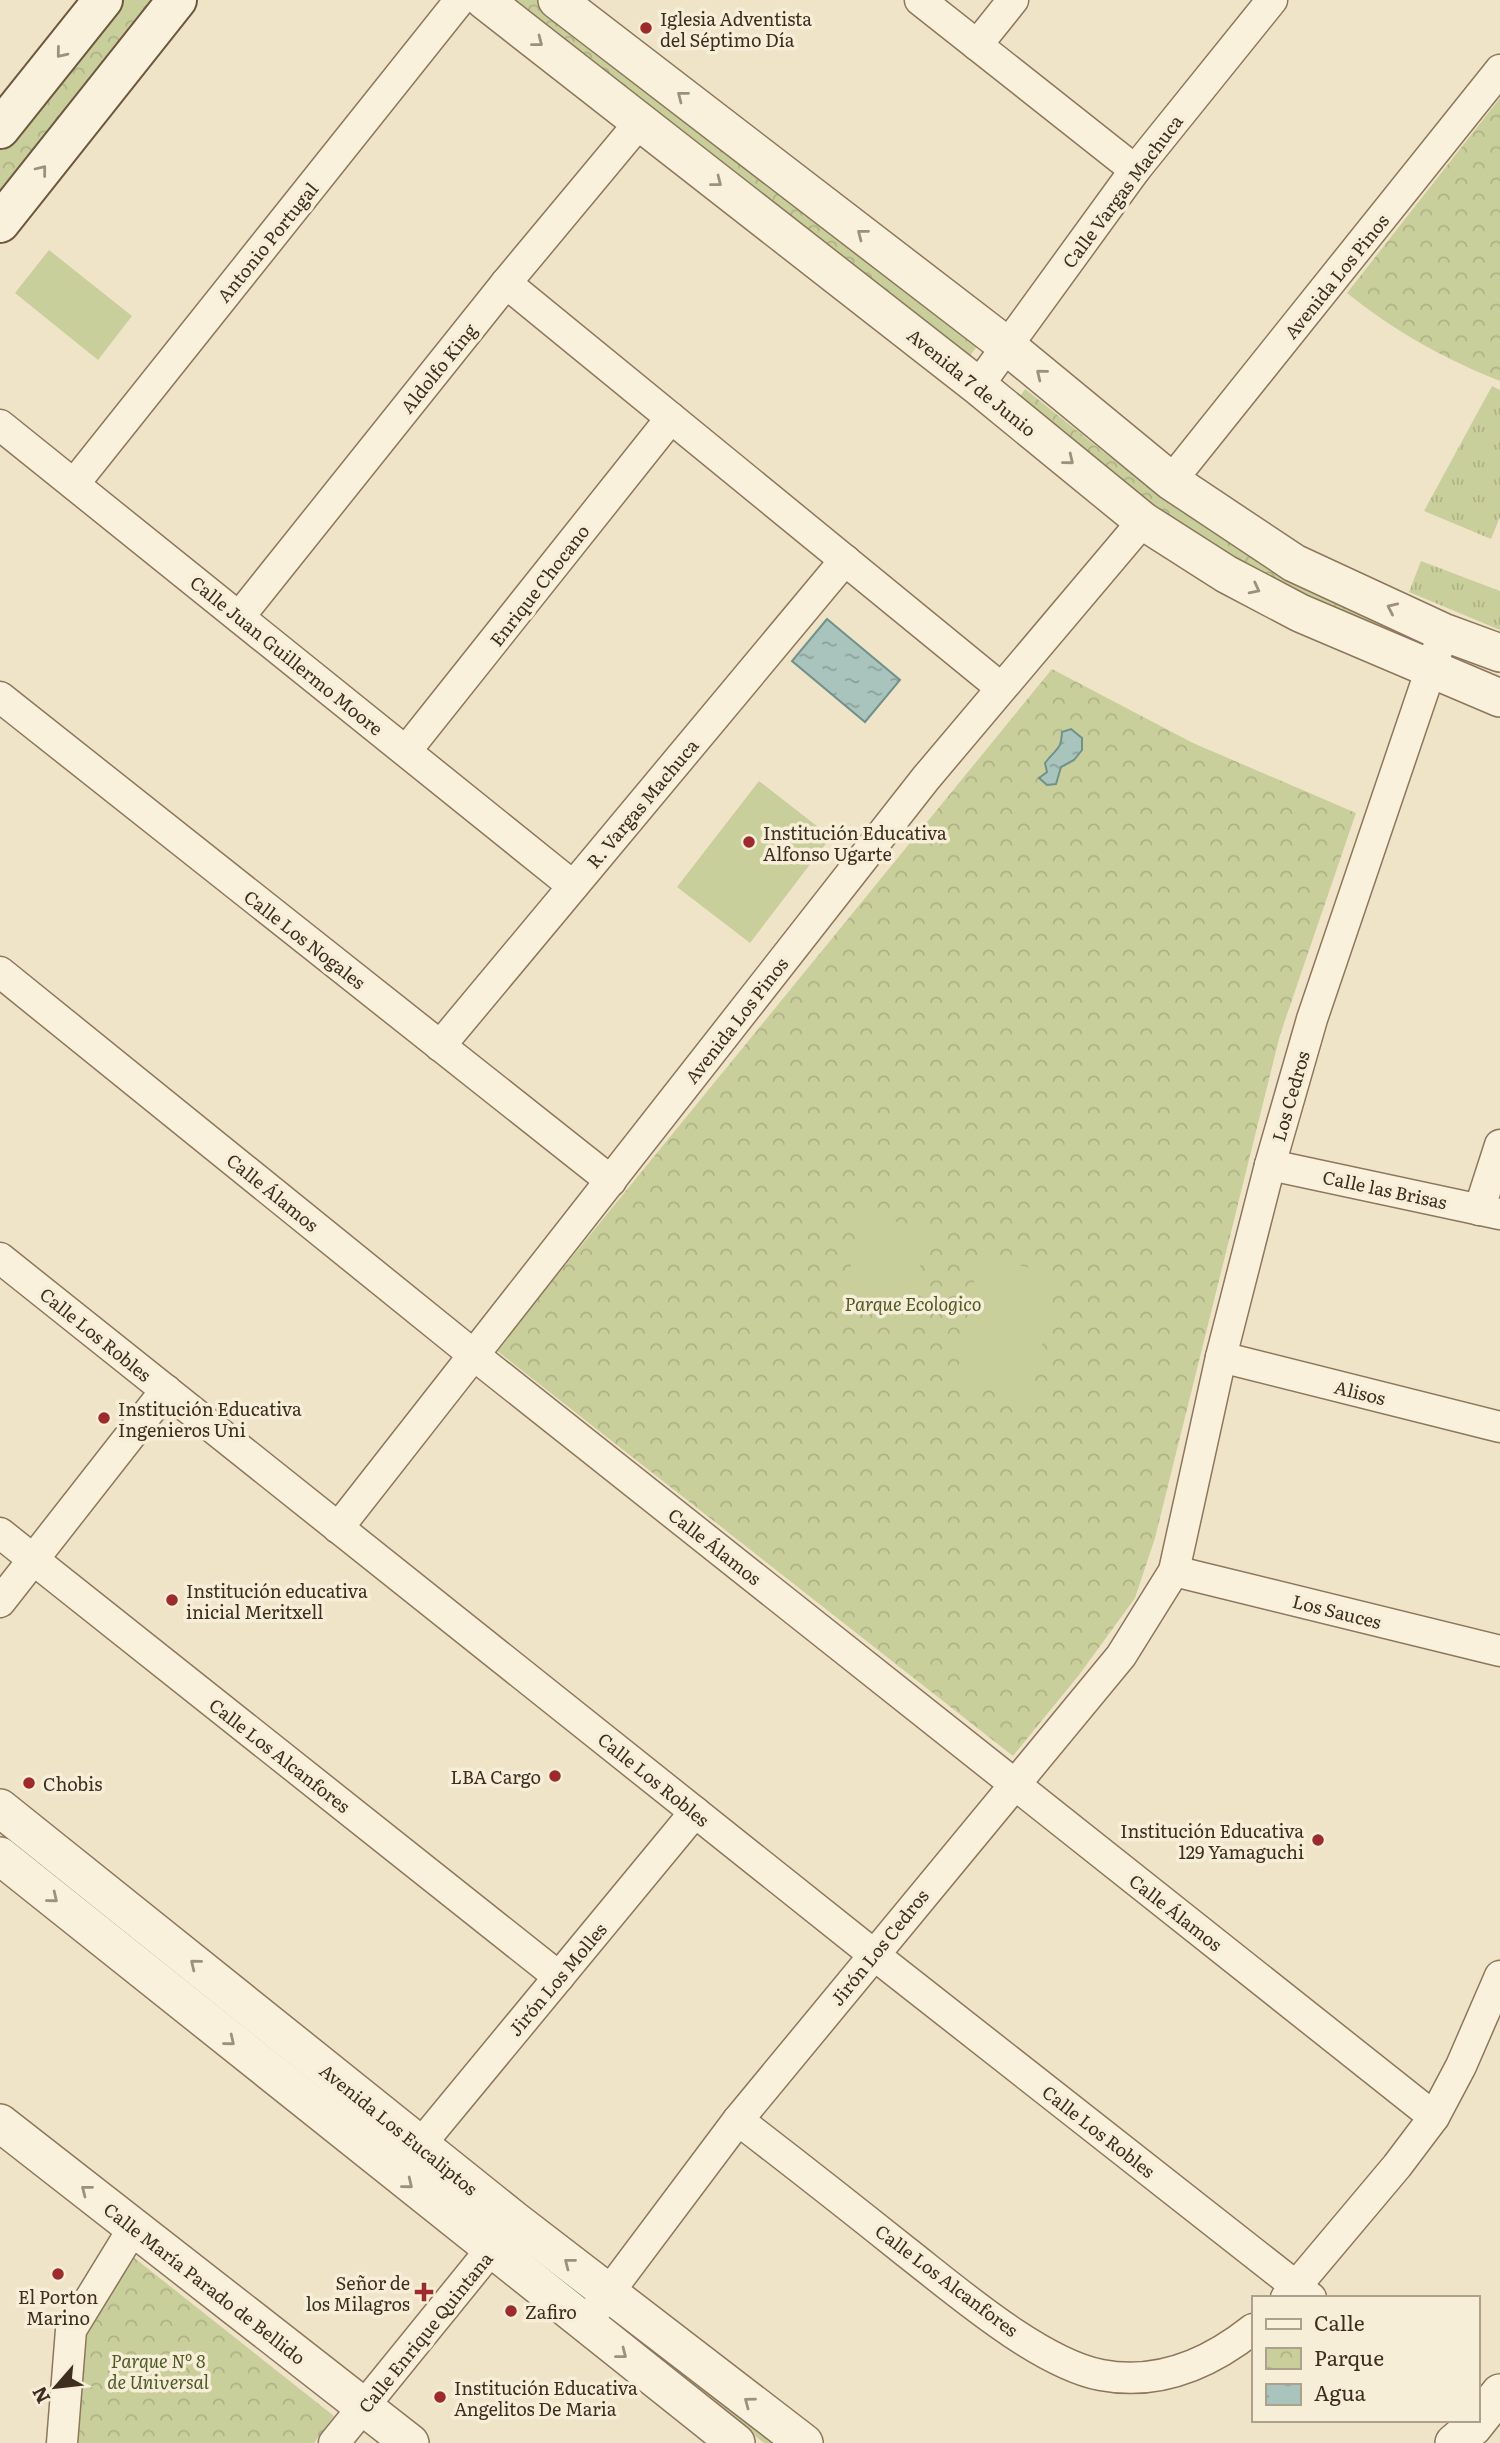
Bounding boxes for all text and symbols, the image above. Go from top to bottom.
place label: Iglesia Adventista del Séptimo Día [660,5,812,53]
marker: Iglesia Adventista del Séptimo Día [638,20,654,36]
one-way arrow [530,34,542,47]
one-way arrow [56,46,69,58]
one-way arrow [677,91,689,104]
street label: Calle Vargas Machuca [1055,108,1189,273]
one-way arrow [34,165,47,178]
one-way arrow [709,174,721,187]
street label: Antonio Portugal [210,176,324,308]
street label: Avenida Los Pinos [1277,208,1395,344]
one-way arrow [857,230,870,243]
street label: Aldolfo King [393,317,483,419]
street label: Avenida 7 de Junio [902,321,1042,443]
one-way arrow [1037,370,1050,382]
one-way arrow [1060,452,1073,464]
street label: Enrique Chocano [483,518,595,652]
street label: Calle Juan Guillermo Moore [185,569,389,741]
one-way arrow [1248,581,1260,595]
one-way arrow [1387,602,1399,616]
street label: R. Vargas Machuca [580,732,704,874]
place label: Institución Educativa Alfonso Ugarte [763,819,947,867]
marker: Institución Educativa Alfonso Ugarte [741,834,757,850]
street label: Calle Los Nogales [238,883,372,995]
street label: Avenida Los Pinos [678,951,794,1089]
street label: Los Cedros [1264,1048,1316,1144]
street label: Calle Álamos [221,1146,325,1238]
street label: Calle las Brisas [1320,1163,1450,1215]
street label: Calle Los Robles [34,1281,158,1387]
park label: Parque Ecologico [845,1290,981,1317]
street label: Alisos [1332,1373,1388,1411]
place label: Institución Educativa Ingenieros Uni [118,1395,302,1443]
marker: Institución Educativa Ingenieros Uni [96,1410,112,1426]
street label: Calle Álamos [663,1501,767,1591]
place label: Institución educativa inicial Meritxell [186,1577,368,1625]
street label: Los Sauces [1290,1587,1384,1635]
marker: Institución educativa inicial Meritxell [164,1592,180,1608]
street label: Calle Los Alcanfores [204,1691,356,1819]
street label: Calle Los Robles [592,1726,716,1832]
place label: LBA Cargo [450,1763,541,1790]
marker: LBA Cargo [547,1768,563,1784]
place label: Chobis [43,1770,102,1797]
marker: Chobis [21,1775,37,1791]
place label: Institución Educativa 129 Yamaguchi [1120,1817,1304,1865]
marker: Institución Educativa 129 Yamaguchi [1310,1832,1326,1848]
street label: Calle Álamos [1124,1867,1228,1957]
street label: Jirón Los Cedros [823,1883,935,2011]
one-way arrow [46,1890,58,1903]
street label: Jirón Los Molles [501,1916,613,2042]
one-way arrow [190,1960,202,1973]
one-way arrow [222,2033,235,2045]
street label: Avenida Los Eucaliptos [314,2057,484,2201]
street label: Calle Los Robles [1037,2078,1161,2184]
one-way arrow [400,2175,412,2188]
one-way arrow [81,2185,94,2198]
street label: Calle María Parado de Bellido [98,2196,312,2370]
street label: Calle Los Alcanfores [870,2217,1024,2343]
street label: Calle Enrique Quintana [351,2245,499,2418]
one-way arrow [564,2258,577,2271]
marker: El Porton Marino [50,2266,66,2282]
place label: Señor de los Milagros [306,2269,410,2317]
place label: El Porton Marino [18,2283,98,2331]
marker: Señor de los Milagros [416,2284,432,2300]
legend [1252,2296,1479,2422]
place label: Zafiro [525,2298,577,2325]
marker: Zafiro [503,2303,519,2319]
text: Calle [1314,2306,1365,2337]
text: Parque [1314,2341,1384,2372]
one-way arrow [614,2346,627,2358]
park label: Parque Nº 8 de Universal [107,2347,210,2395]
north arrow [21,2352,91,2422]
place label: Institución Educativa Angelitos De Maria [454,2374,638,2422]
text: Agua [1314,2376,1366,2407]
text: N [24,2382,56,2409]
marker: Institución Educativa Angelitos De Maria [432,2389,448,2405]
one-way arrow [745,2397,757,2410]

